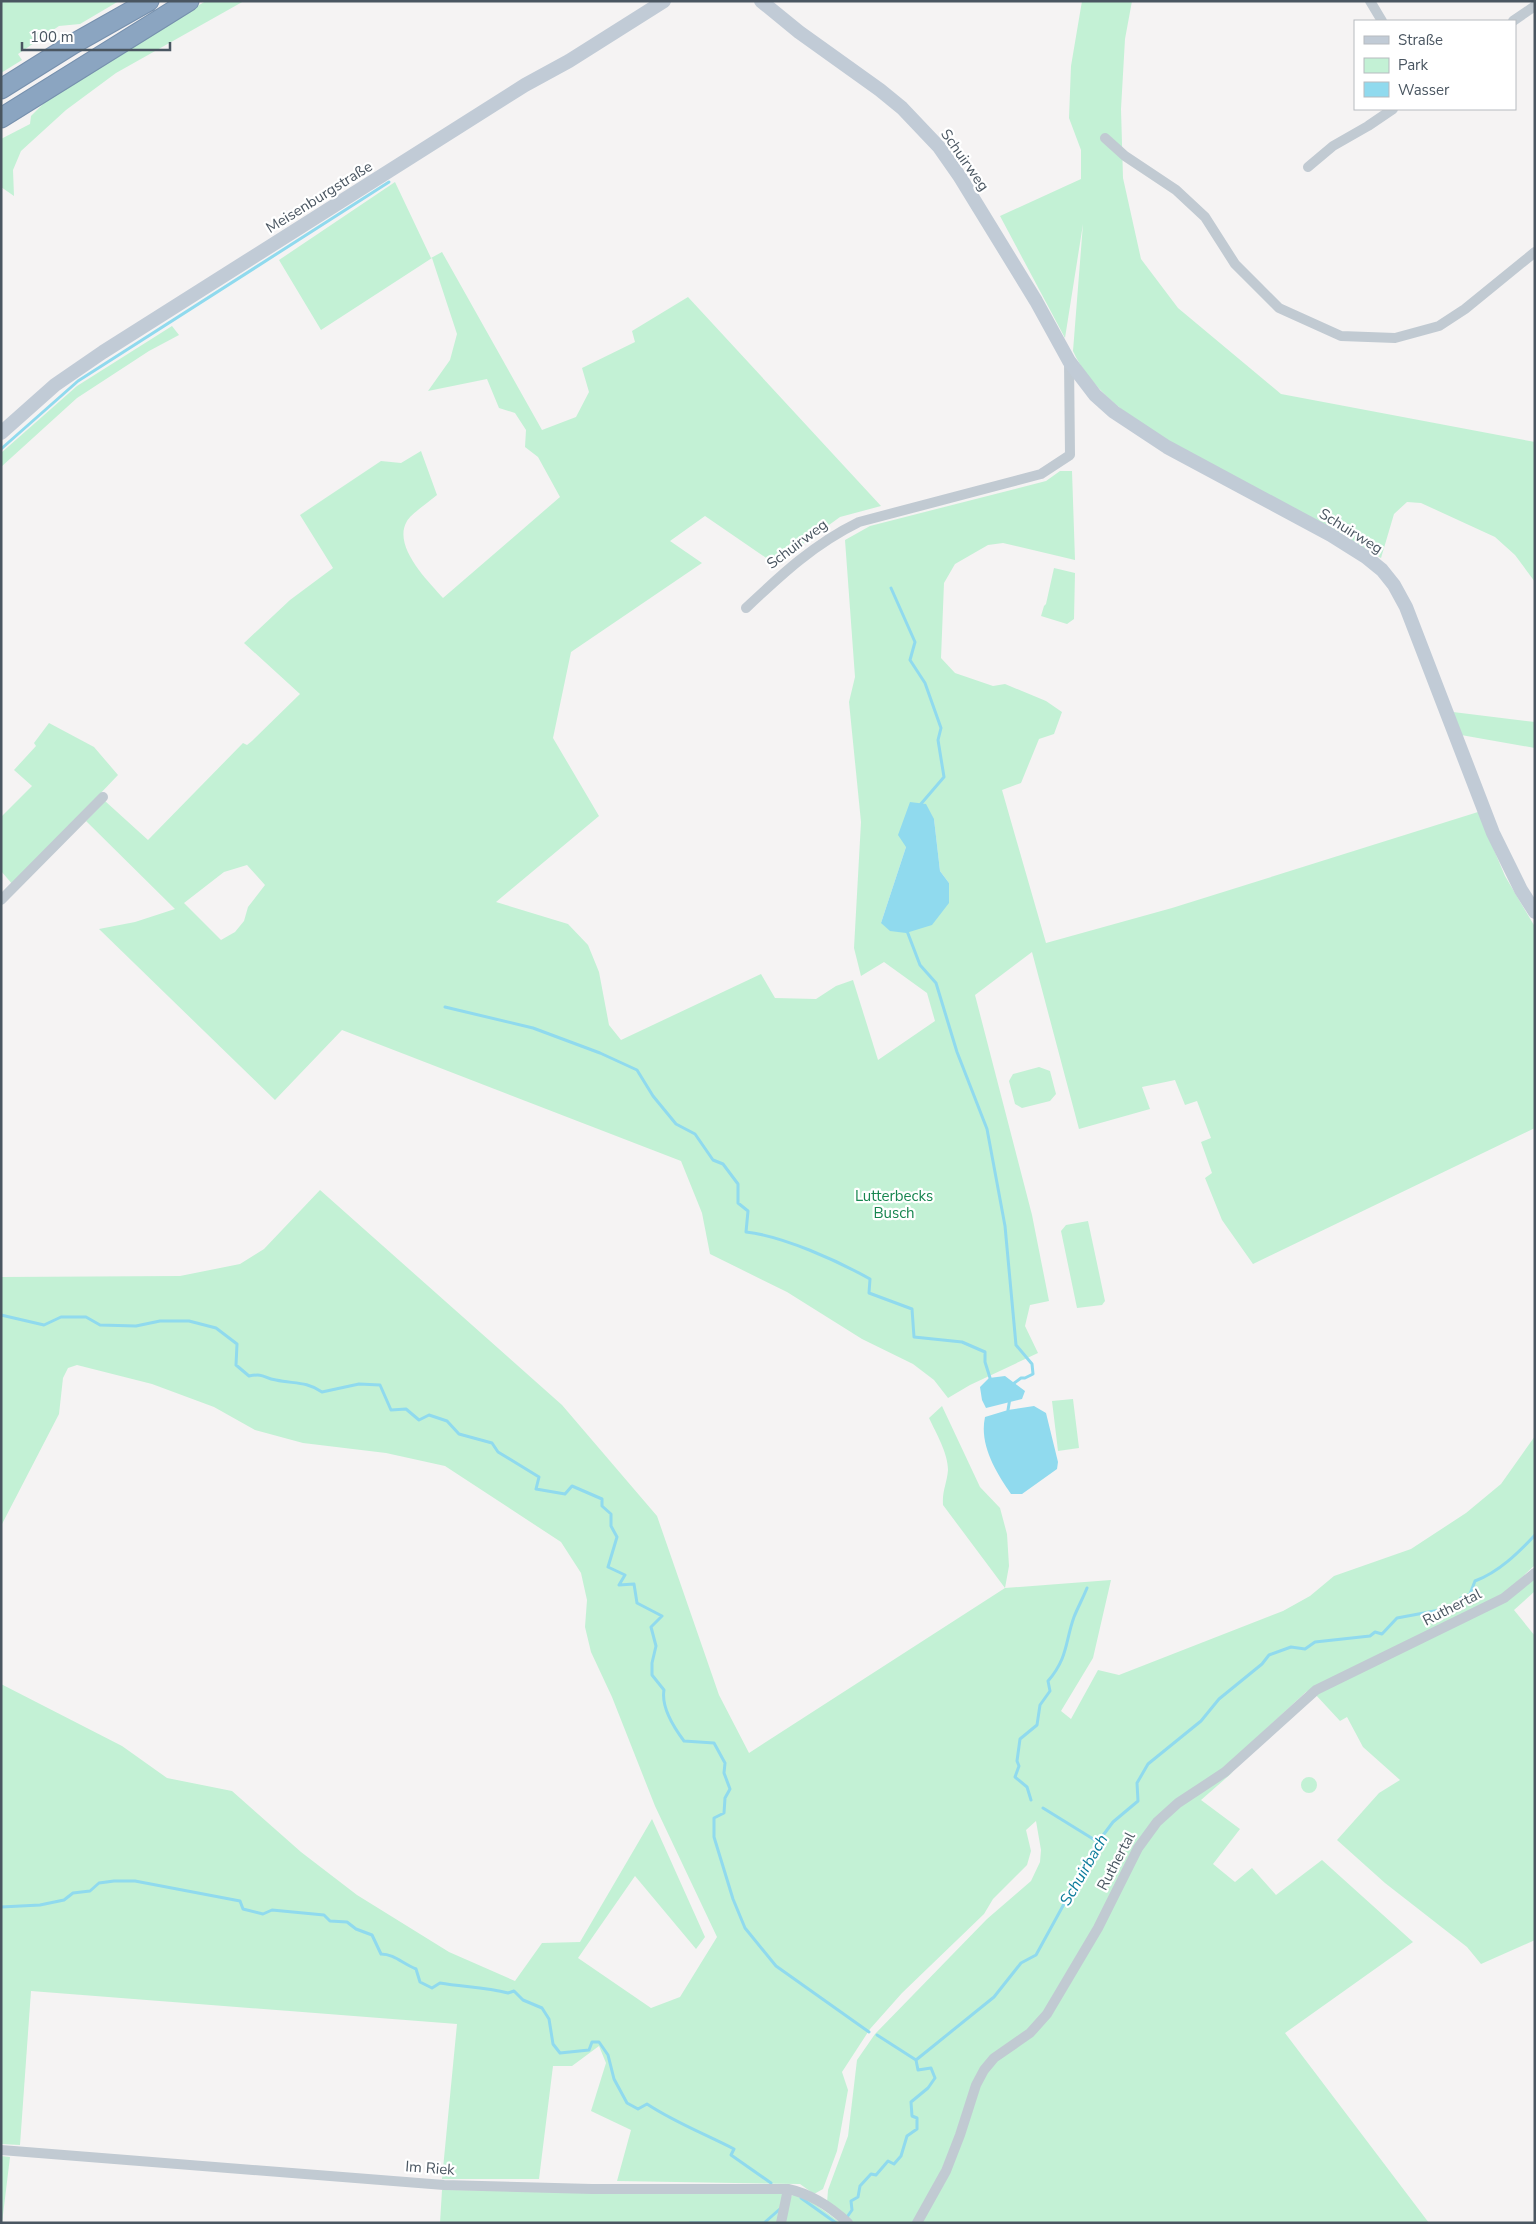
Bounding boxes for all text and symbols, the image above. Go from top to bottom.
scale bar [22,20,170,52]
legend [1354,20,1516,110]
text: 100 m [30,27,74,47]
text: Straße [1398,30,1443,50]
text: Park [1398,55,1428,75]
text: Wasser [1398,80,1450,100]
street label: Schuirweg [936,125,994,195]
street label: Meisenburgstraße [262,156,376,238]
street label: Schuirweg [1315,504,1387,558]
street label: Schuirweg [762,514,832,574]
park label: Lutterbecks Busch [855,1186,933,1223]
street label: Ruthertal [1419,1583,1485,1630]
street label: Ruthertal [1092,1828,1140,1894]
water label: Schuirbach [1055,1830,1113,1910]
street label: Im Riek [405,2156,456,2180]

